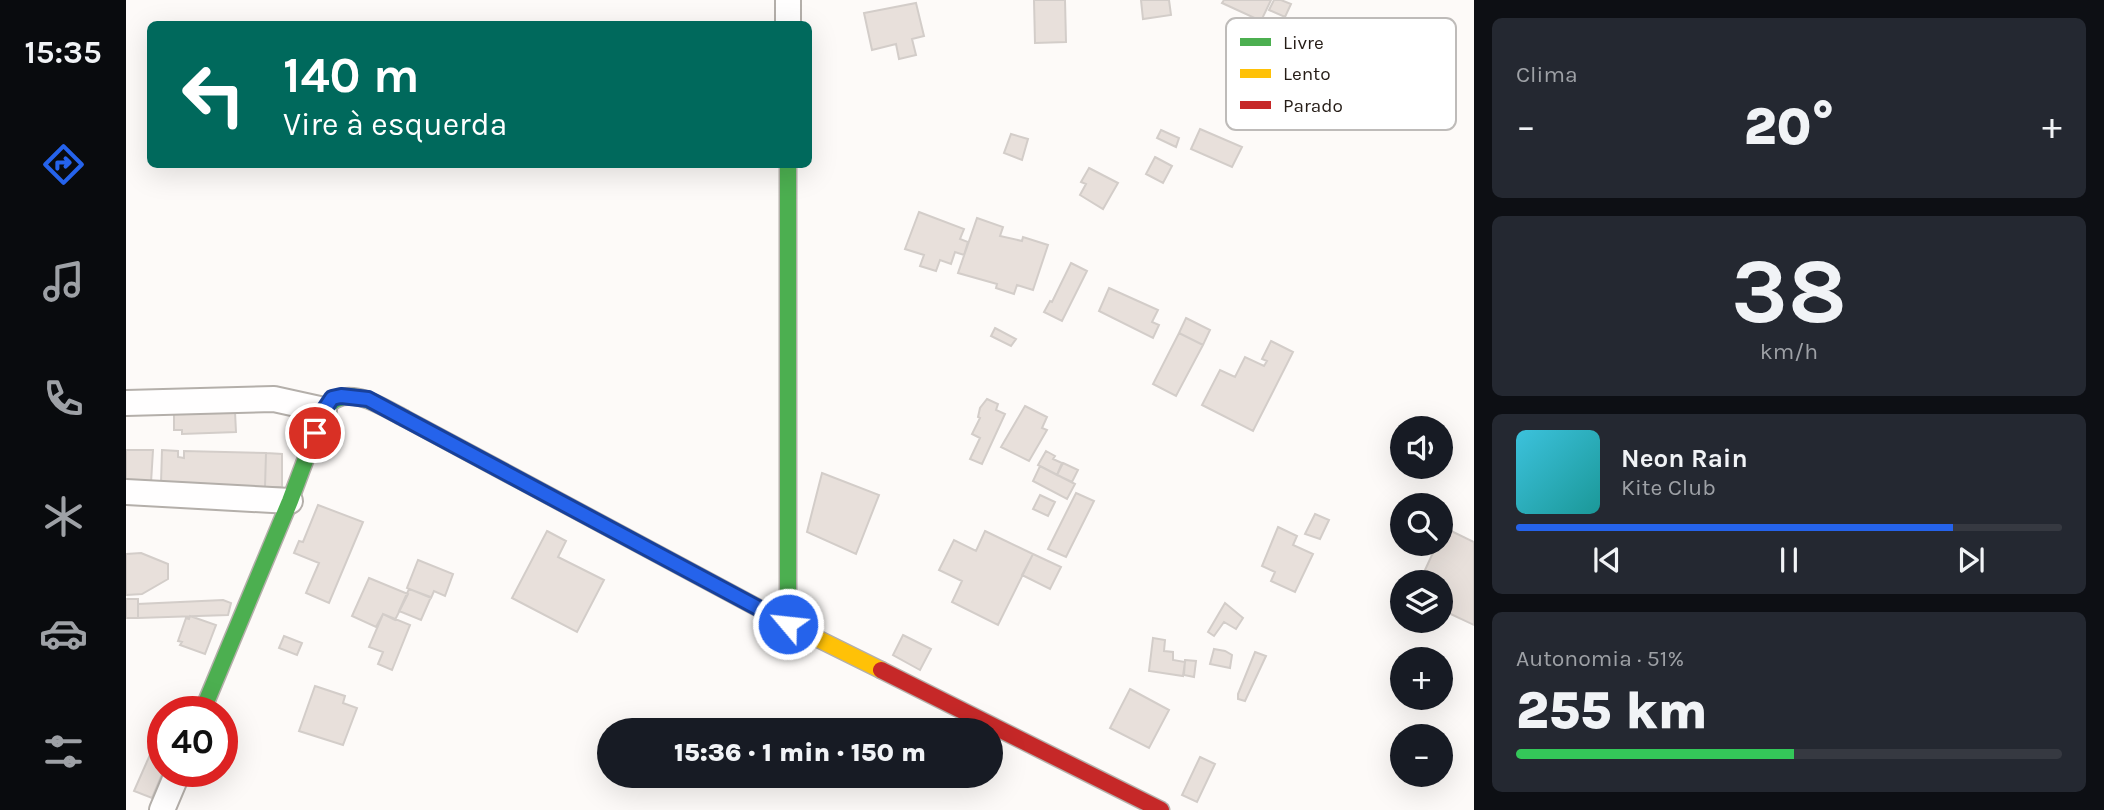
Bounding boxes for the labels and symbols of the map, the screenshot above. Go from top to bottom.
legend [1226,18,1456,130]
text: Livre [1283,32,1324,54]
text: Lento [1283,63,1331,85]
text: Parado [1283,95,1343,117]
pin [285,403,345,463]
position arrow [751,587,825,661]
speed limit sign: 40 [147,696,238,787]

